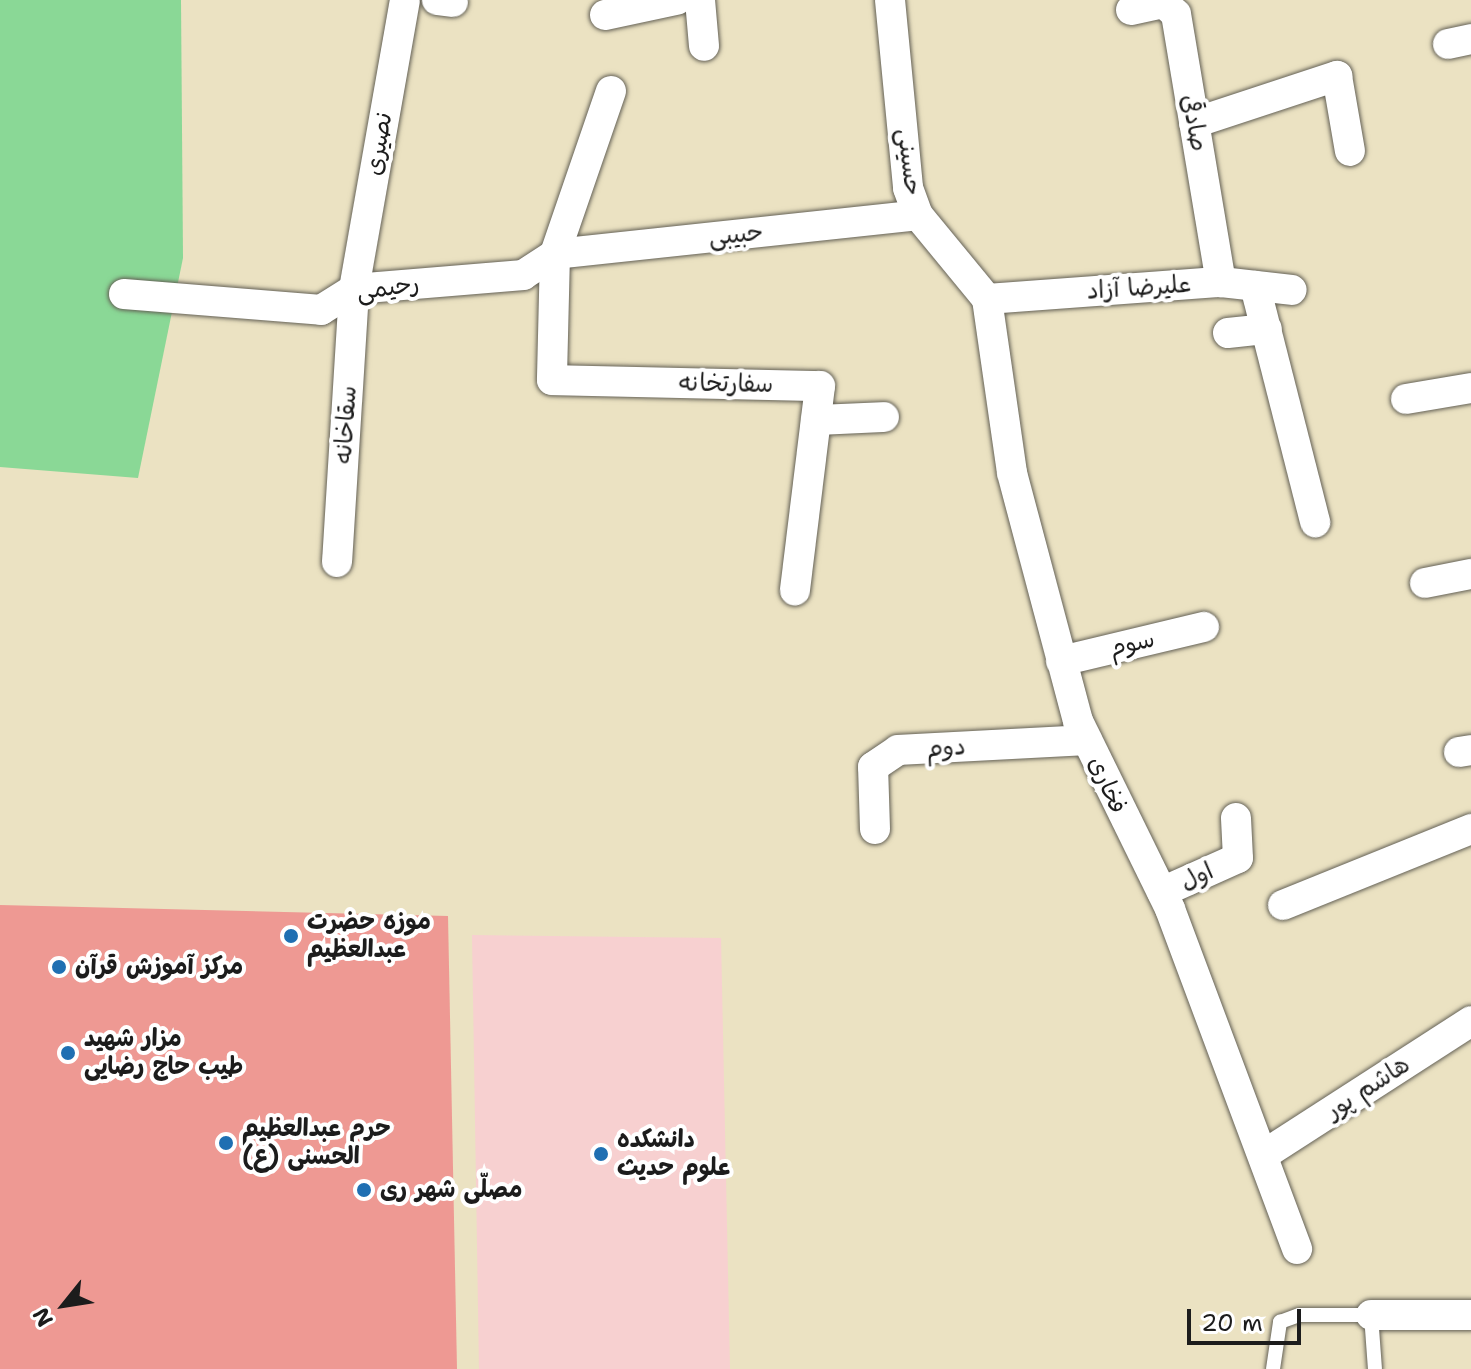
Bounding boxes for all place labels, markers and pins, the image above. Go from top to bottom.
place label: موزه حضرت عبدالعظیم [307,908,431,964]
marker: موزه حضرت عبدالعظیم [282,927,300,945]
place label: مرکز آموزش قرآن [75,953,243,981]
marker: مرکز آموزش قرآن [50,958,68,976]
place label: مزار شهید طیب حاج رضایی [84,1025,243,1081]
marker: مزار شهید طیب حاج رضایی [59,1044,77,1062]
place label: حرم عبدالعظیم الحسنی (ع) [242,1115,391,1171]
place label: دانشکده علوم حدیث [617,1126,730,1182]
marker: حرم عبدالعظیم الحسنی (ع) [217,1134,235,1152]
marker: دانشکده علوم حدیث [592,1145,610,1163]
place label: مصلّی شهر ری [380,1176,522,1204]
marker: مصلّی شهر ری [355,1181,373,1199]

